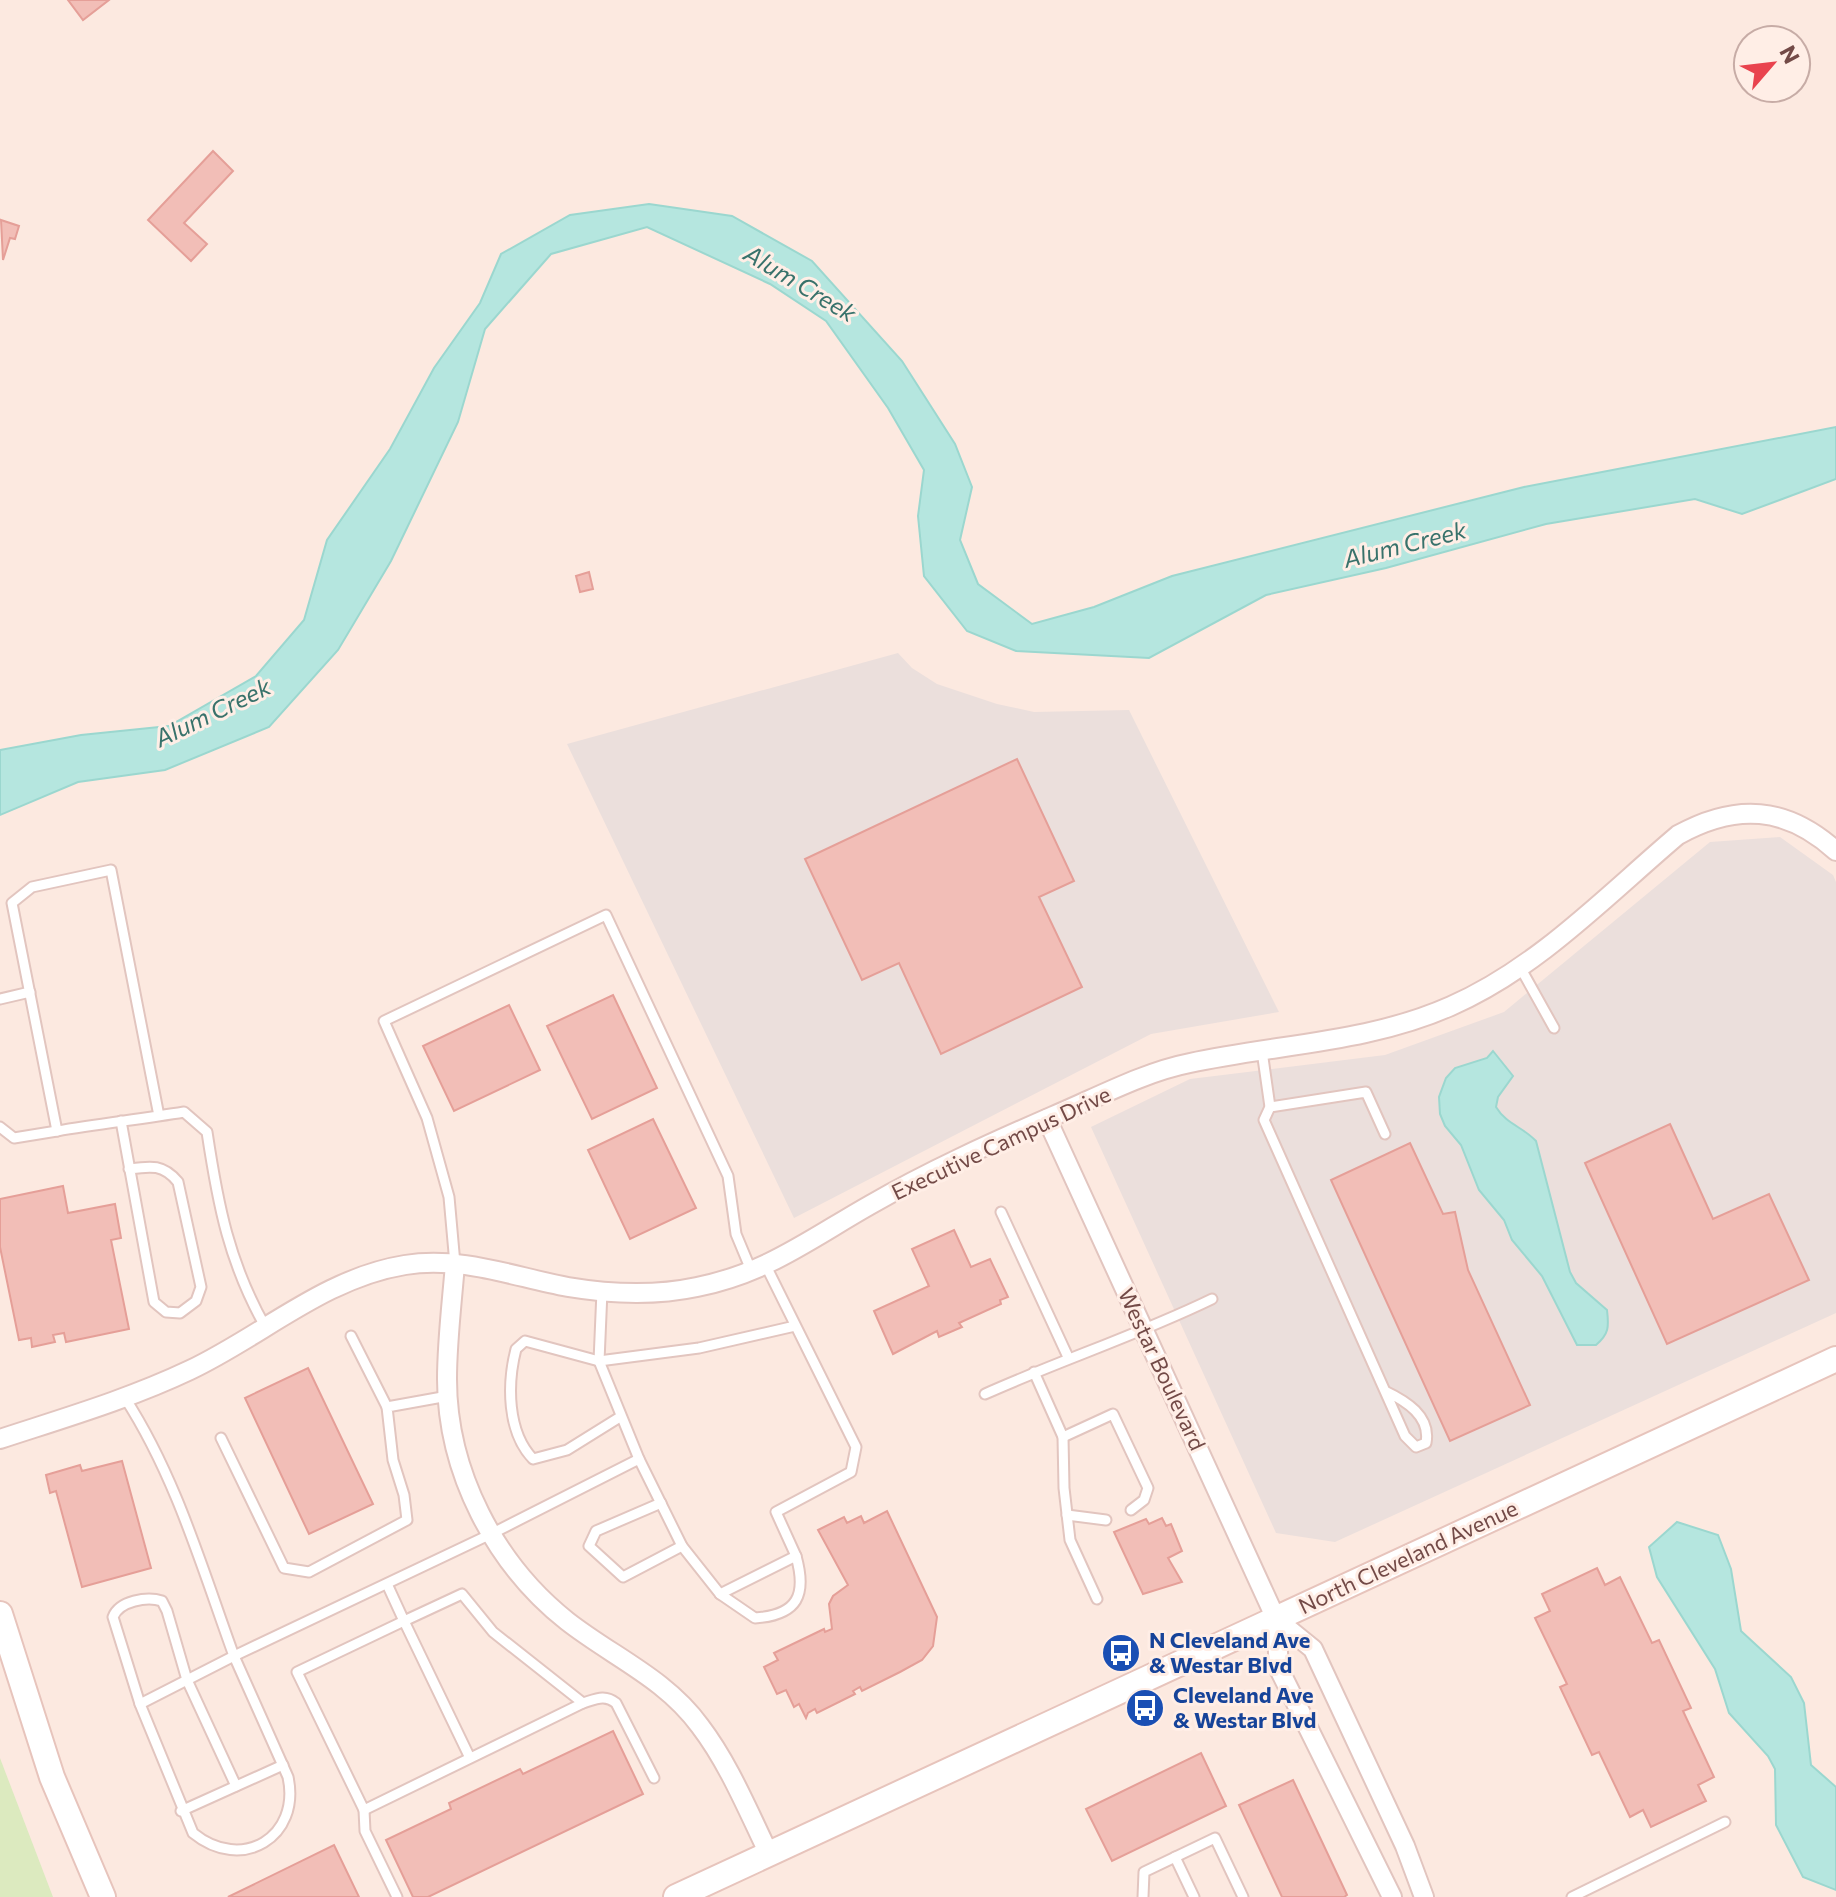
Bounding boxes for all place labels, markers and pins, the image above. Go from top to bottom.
place label: N Cleveland Ave & Westar Blvd [1149,1626,1310,1678]
bus stop icon: N Cleveland Ave & Westar Blvd [1100,1632,1142,1674]
place label: Cleveland Ave & Westar Blvd [1173,1681,1316,1733]
bus stop icon: Cleveland Ave & Westar Blvd [1124,1687,1166,1729]

